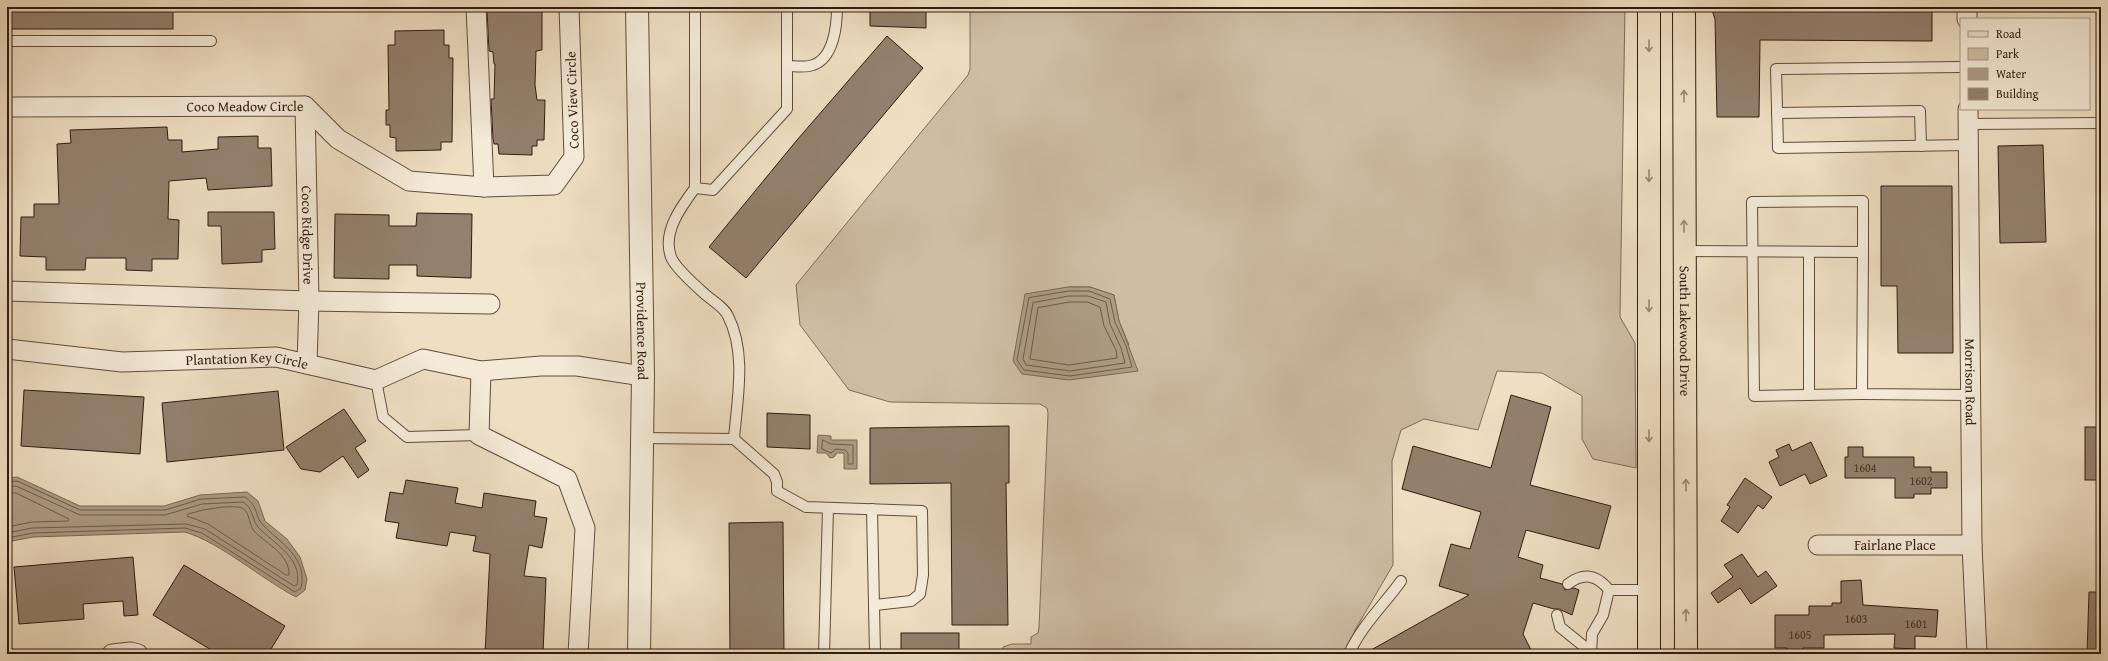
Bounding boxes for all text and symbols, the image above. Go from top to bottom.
legend [1960,18,2090,110]
text: Road [1996,25,2022,42]
one-way arrow [1645,39,1653,52]
text: Park [1996,45,2020,62]
street label: Coco View Circle [560,51,584,149]
text: Water [1996,65,2026,82]
text: Building [1996,85,2039,102]
one-way arrow [1680,90,1688,103]
street label: Coco Meadow Circle [186,96,304,116]
one-way arrow [1645,169,1653,182]
street label: Coco Ridge Drive [297,185,319,285]
one-way arrow [1680,220,1688,233]
street label: South Lakewood Drive [1675,266,1695,397]
street label: Providence Road [631,282,653,381]
one-way arrow [1645,299,1653,312]
street label: Morrison Road [1960,338,1981,426]
street label: Plantation Key Circle [185,347,311,374]
one-way arrow [1645,429,1653,442]
house number: 1604 [1853,459,1877,476]
house number: 1602 [1909,472,1933,489]
one-way arrow [1682,479,1690,492]
street label: Fairlane Place [1854,535,1936,555]
one-way arrow [1682,609,1690,622]
house number: 1603 [1844,610,1868,627]
house number: 1601 [1904,615,1928,632]
house number: 1605 [1788,626,1812,643]

